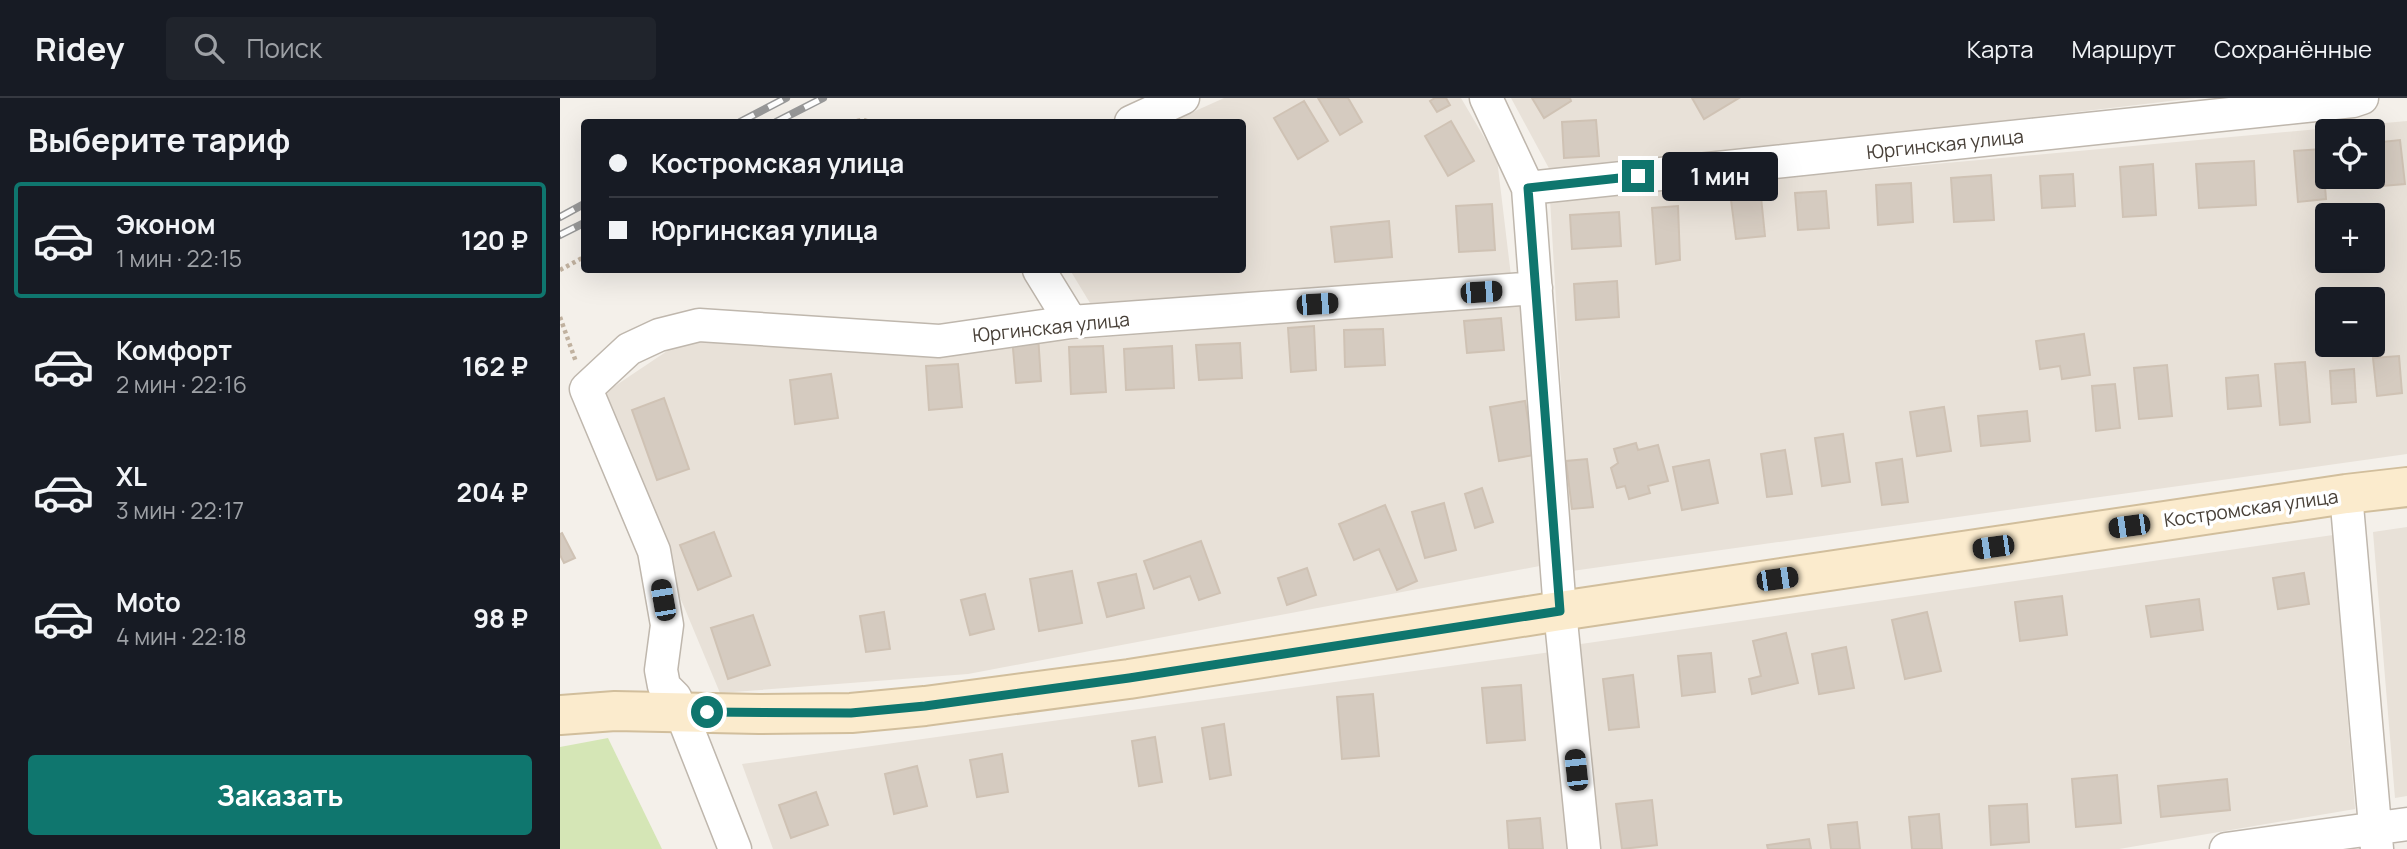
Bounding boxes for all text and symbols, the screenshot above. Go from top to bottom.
search box [166,17,656,80]
text: Ridey [35,26,124,71]
icon: search [190,29,228,67]
text: Поиск [246,30,322,66]
text: Карта [1967,32,2034,65]
text: Маршрут [2072,32,2176,65]
text: Сохранённые [2214,32,2372,65]
text: Выберите тариф [28,118,290,162]
map controls [2315,119,2385,357]
button: locate [2315,119,2385,189]
street label: Юргинская улица [1865,123,2025,165]
text: Костромская улица [651,145,904,181]
callout: 1 мин [1662,152,1778,200]
route end [1622,160,1654,192]
text: 1 мин [1690,160,1750,192]
button: + [2315,203,2385,273]
text: Эконом [116,206,216,242]
icon: car [32,209,95,272]
text: Юргинская улица [651,212,878,248]
text: 120 ₽ [461,222,528,258]
text: 1 мин · 22:15 [116,242,242,274]
car [1460,280,1503,304]
button: − [2315,287,2385,357]
car [1296,292,1339,316]
street label: Юргинская улица [971,306,1131,348]
text: Комфорт [116,332,232,368]
icon: car [32,335,95,398]
text: 162 ₽ [462,348,528,384]
text: 2 мин · 22:16 [116,368,247,400]
text: XL [116,458,147,494]
icon: car [32,461,95,524]
text: 204 ₽ [457,474,528,510]
street label: Костромская улица [2162,483,2340,533]
text: 3 мин · 22:17 [116,494,244,526]
car [2107,513,2152,539]
car [1971,534,2016,560]
car [1755,566,1800,592]
car [650,577,677,623]
text: Moto [116,584,181,620]
icon: car [32,587,95,650]
text: 98 ₽ [473,600,528,636]
text: 4 мин · 22:18 [116,620,247,652]
route start [691,696,723,728]
car [1564,748,1589,792]
button: Заказать [28,755,532,835]

